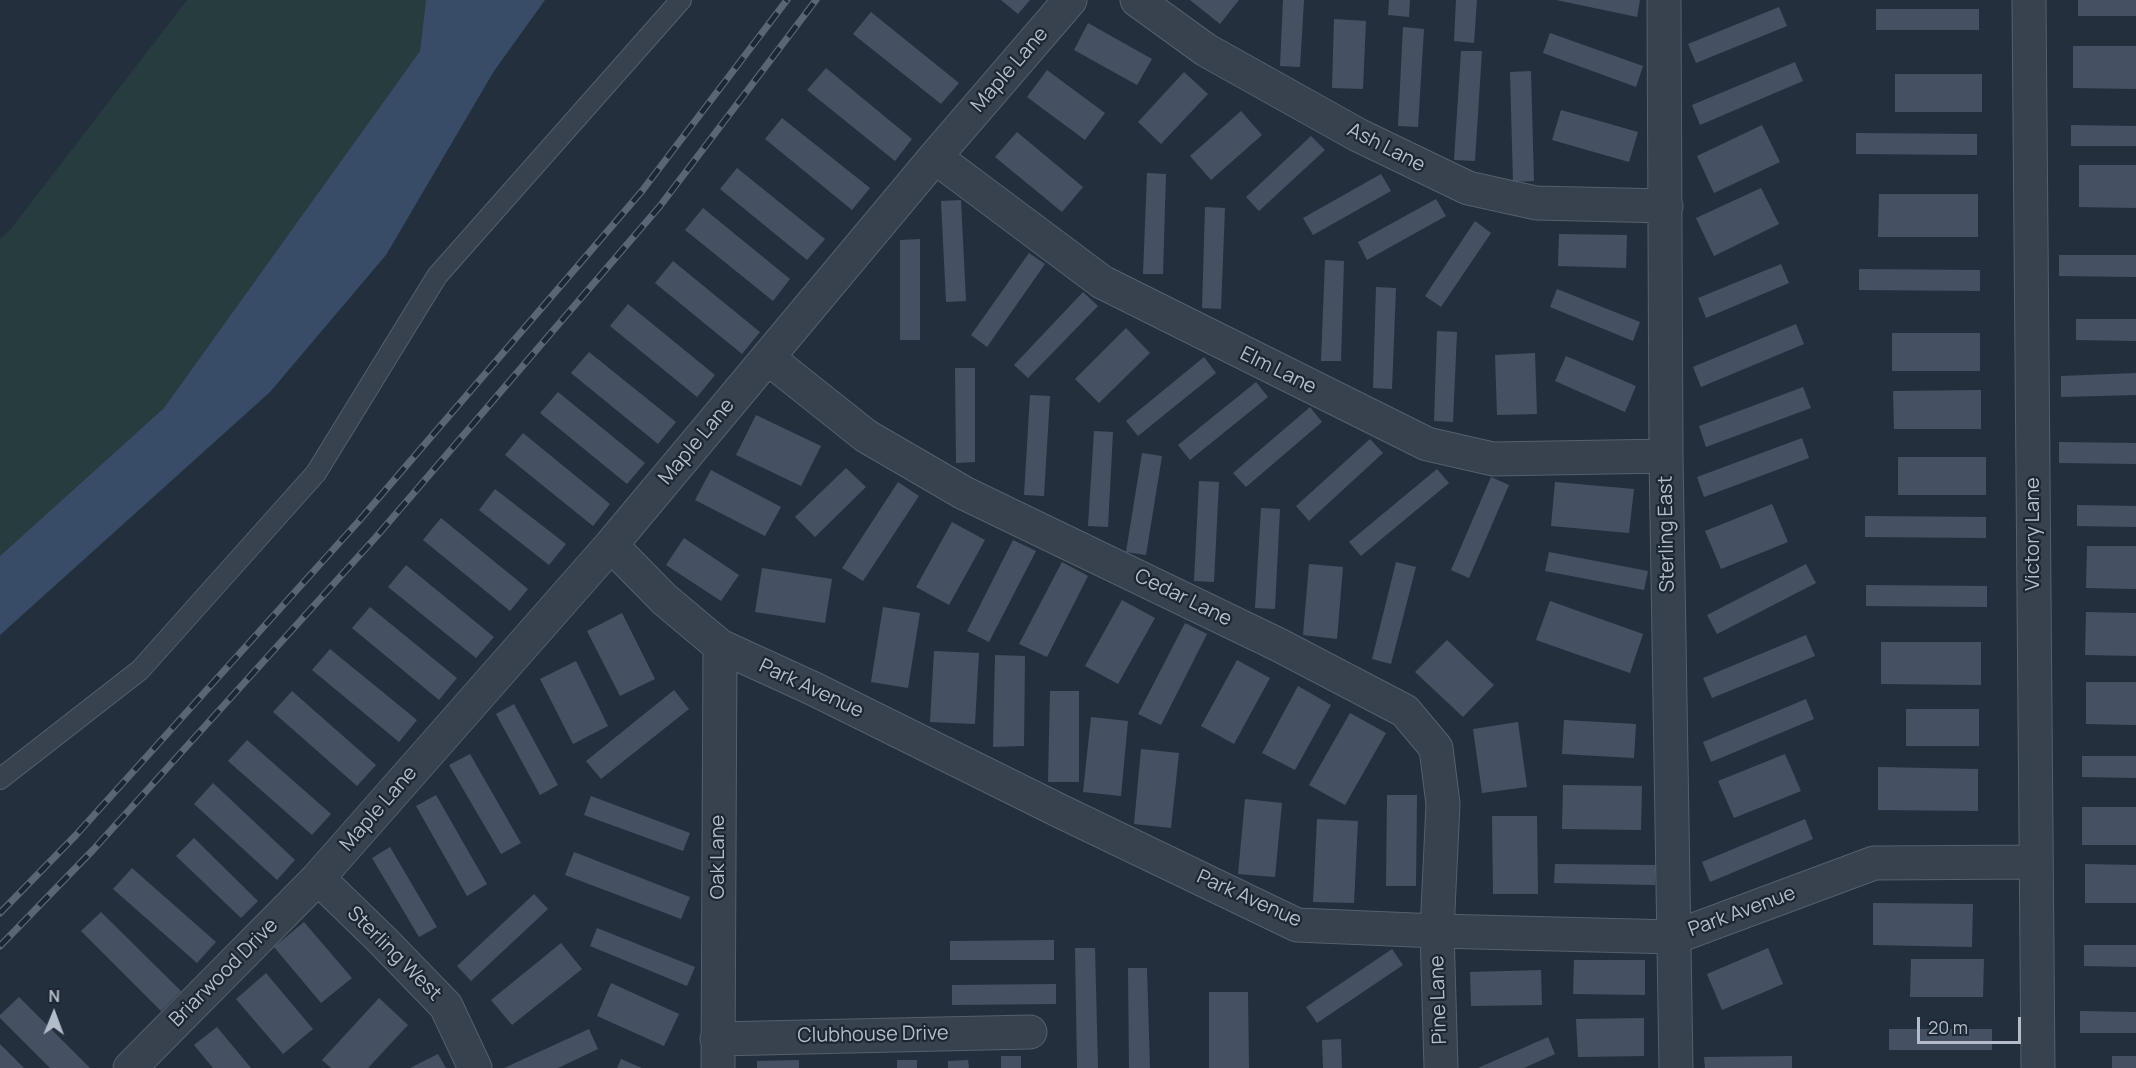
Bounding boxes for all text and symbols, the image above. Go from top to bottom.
street label: Maple Lane [967,23,1053,117]
street label: Ash Lane [1343,118,1429,178]
street label: Elm Lane [1236,342,1320,400]
street label: Maple Lane [654,394,740,490]
street label: Sterling East [1654,475,1680,593]
street label: Victory Lane [2021,477,2045,591]
street label: Cedar Lane [1131,564,1235,632]
street label: Park Avenue [755,654,867,724]
street label: Maple Lane [336,762,422,856]
street label: Oak Lane [706,815,730,899]
street label: Park Avenue [1193,865,1305,933]
street label: Park Avenue [1685,882,1799,942]
street label: Sterling West [342,902,446,1006]
street label: Briarwood Drive [165,914,283,1032]
street label: Pine Lane [1425,955,1453,1045]
north arrow [24,984,84,1044]
text: N [48,985,60,1007]
scale bar [1920,1005,2024,1043]
text: 20 m [1928,1015,1968,1039]
street label: Clubhouse Drive [797,1022,949,1048]

